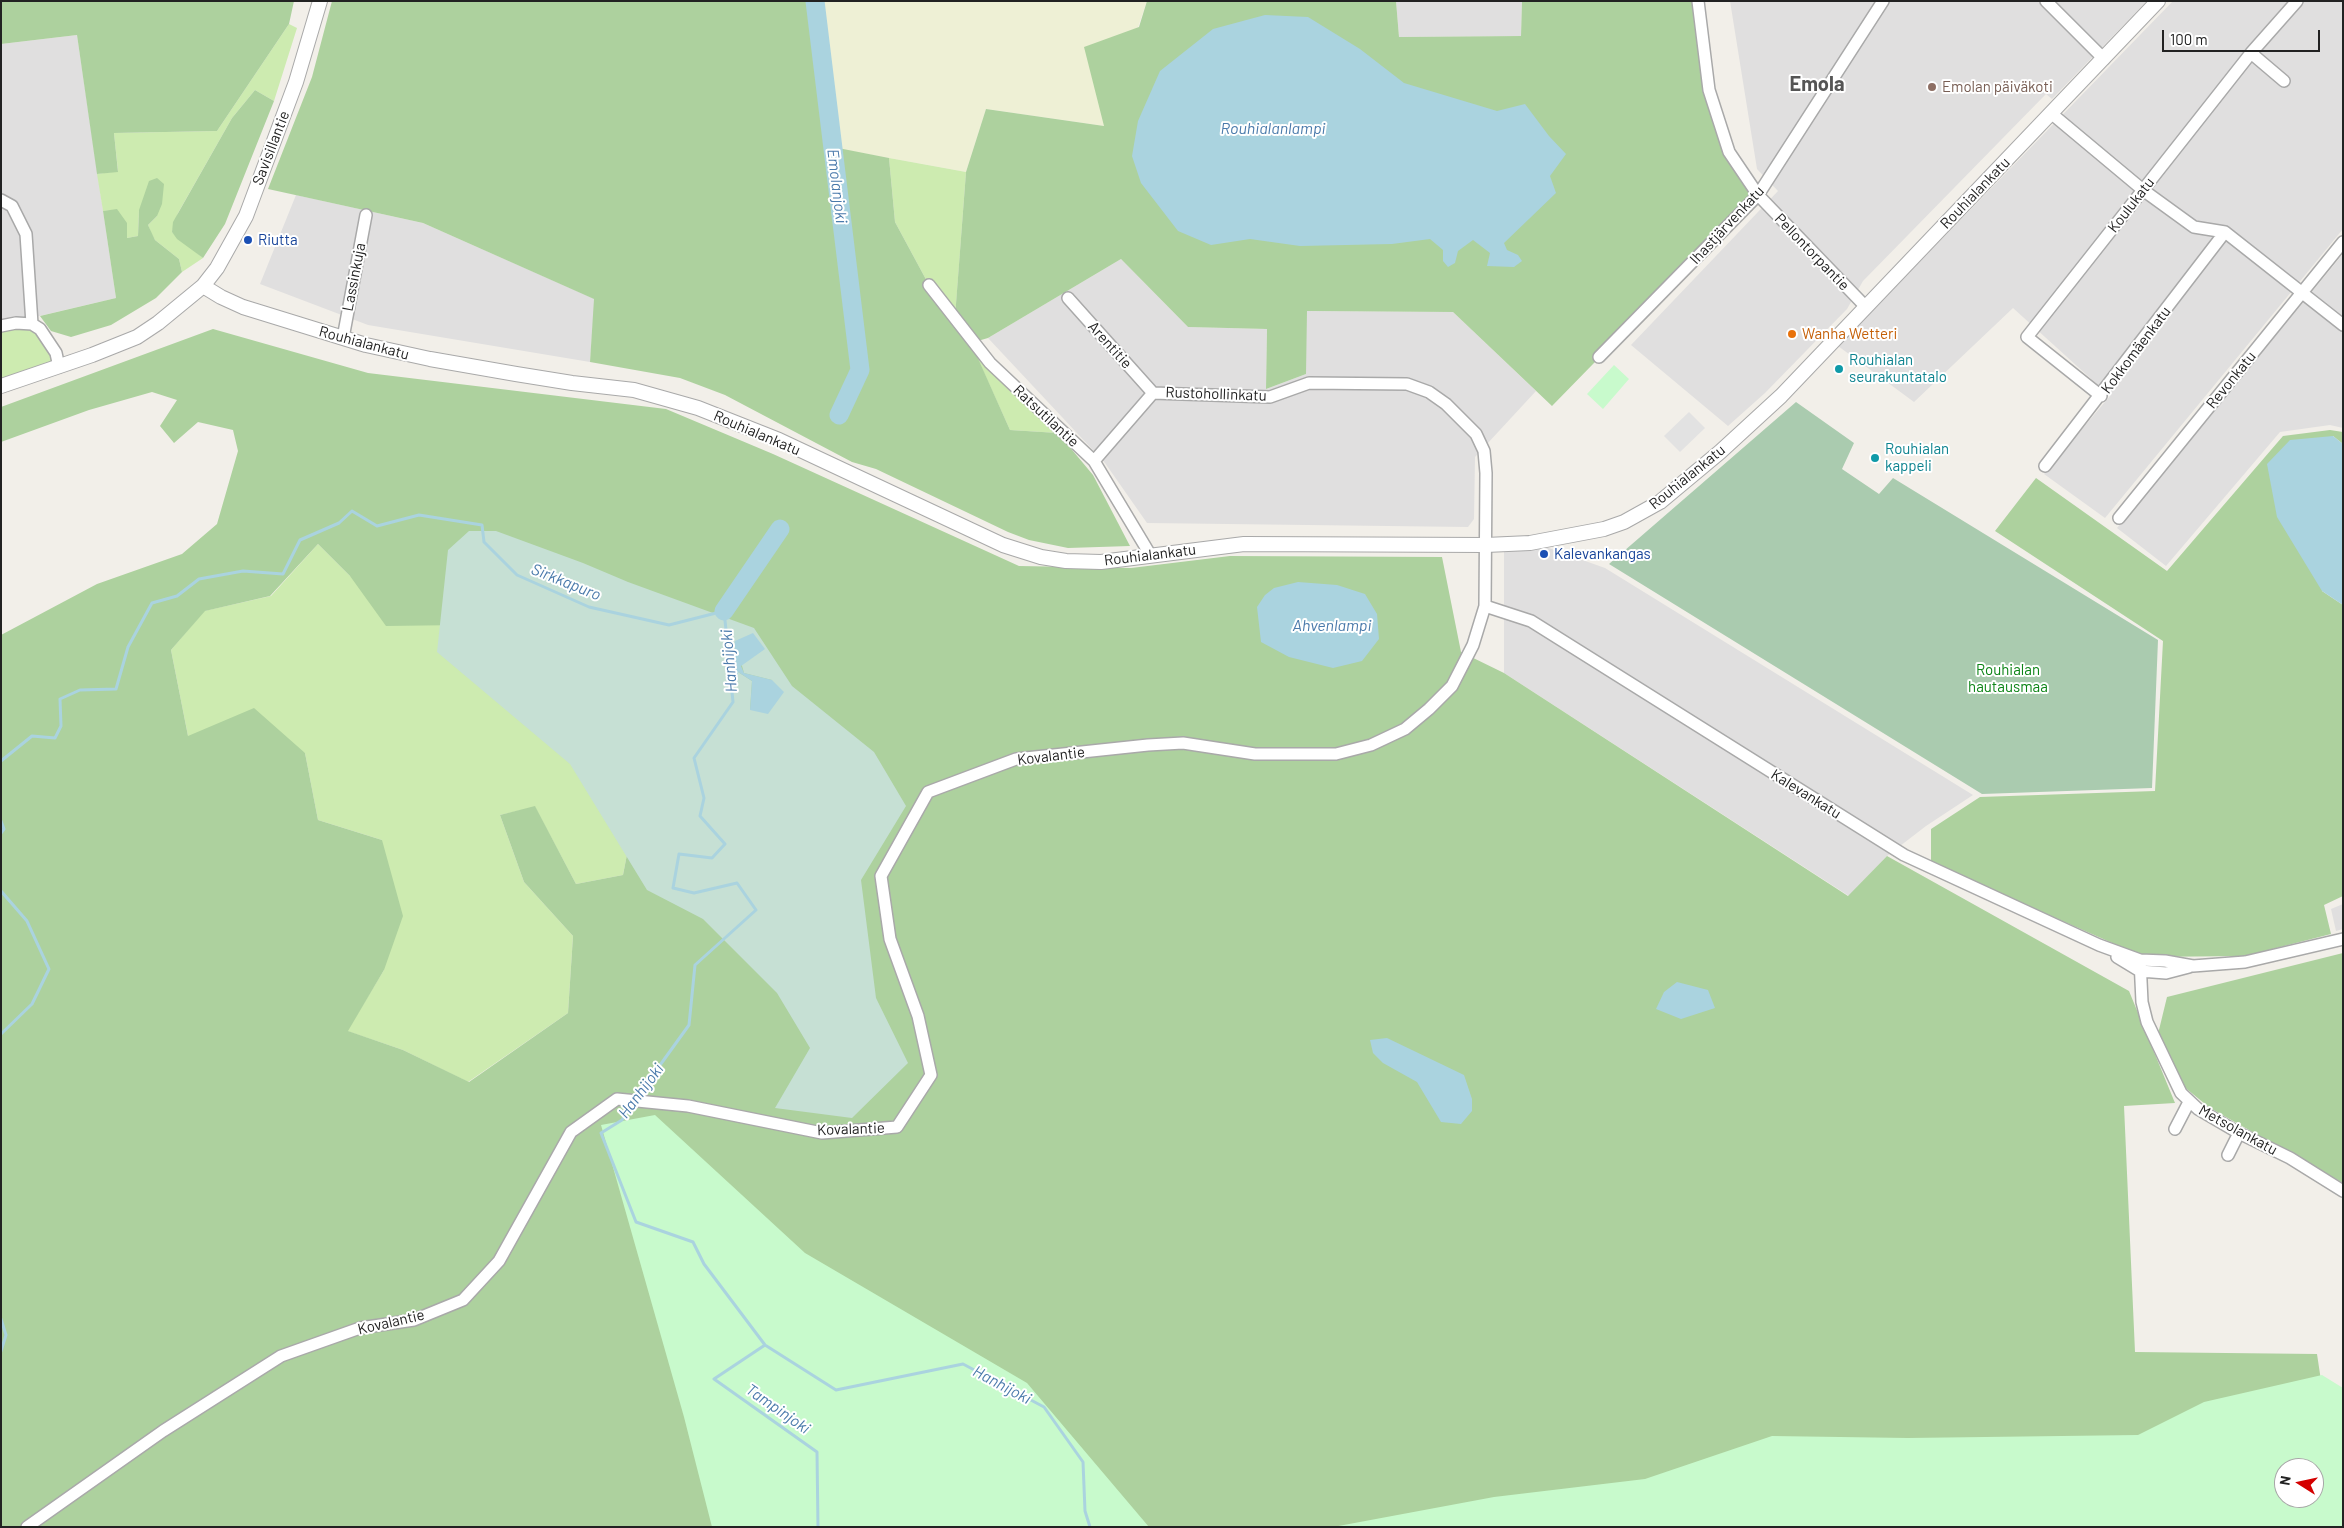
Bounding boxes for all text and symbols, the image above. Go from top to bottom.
scale bar [2164,20,2322,52]
text: 100 m [2170,30,2208,48]
district label: Emola [1790,72,1844,96]
place label: Emolan päiväkoti [1942,78,2053,96]
marker: Emolan päiväkoti [1926,81,1938,93]
street label: Savisillantie [249,108,293,188]
water label: Rouhialanlampi [1221,119,1325,139]
water label: Emolanjoki [823,148,851,224]
street label: Rouhialankatu [1936,153,2014,233]
street label: Koulukatu [2104,174,2158,236]
street label: Ihastjärvenkatu [1686,182,1768,268]
street label: Pellontorpantie [1771,210,1853,294]
place label: Riutta [258,231,298,249]
marker: Riutta [242,234,254,246]
street label: Lassinkuja [339,241,369,313]
street label: Kokkomäenkatu [2097,303,2175,397]
street label: Arentitie [1084,318,1136,372]
street label: Rouhialankatu [317,322,411,364]
place label: Wanha Wetteri [1802,325,1897,343]
marker: Wanha Wetteri [1786,328,1798,340]
street label: Revonkatu [2202,348,2260,412]
place label: Rouhialan seurakuntatalo [1849,351,1947,386]
marker: Rouhialan seurakuntatalo [1833,363,1845,375]
street label: Ratsutilantie [1009,381,1083,451]
street label: Rustohollinkatu [1165,383,1267,405]
street label: Rouhialankatu [711,407,803,459]
place label: Rouhialan kappeli [1885,440,1949,475]
street label: Rouhialankatu [1645,441,1729,513]
marker: Rouhialan kappeli [1869,452,1881,464]
street label: Rouhialankatu [1103,540,1197,570]
place label: Kalevankangas [1554,545,1651,563]
marker: Kalevankangas [1538,548,1550,560]
water label: Sirkkapuro [528,559,604,605]
water label: Ahvenlampi [1293,616,1371,636]
water label: Hanhijoki [717,629,741,693]
park label: Rouhialan hautausmaa [1968,661,2048,696]
street label: Kovalantie [1016,743,1086,769]
street label: Kalevankatu [1768,765,1844,823]
water label: Hanhijoki [614,1060,668,1122]
street label: Metsolankatu [2196,1101,2280,1159]
street label: Kovalantie [817,1119,885,1139]
street label: Kovalantie [356,1306,426,1338]
water label: Hanhijoki [970,1362,1034,1408]
water label: Tampinjoki [742,1380,814,1438]
north arrow [2274,1458,2324,1508]
text: N [2276,1474,2294,1487]

